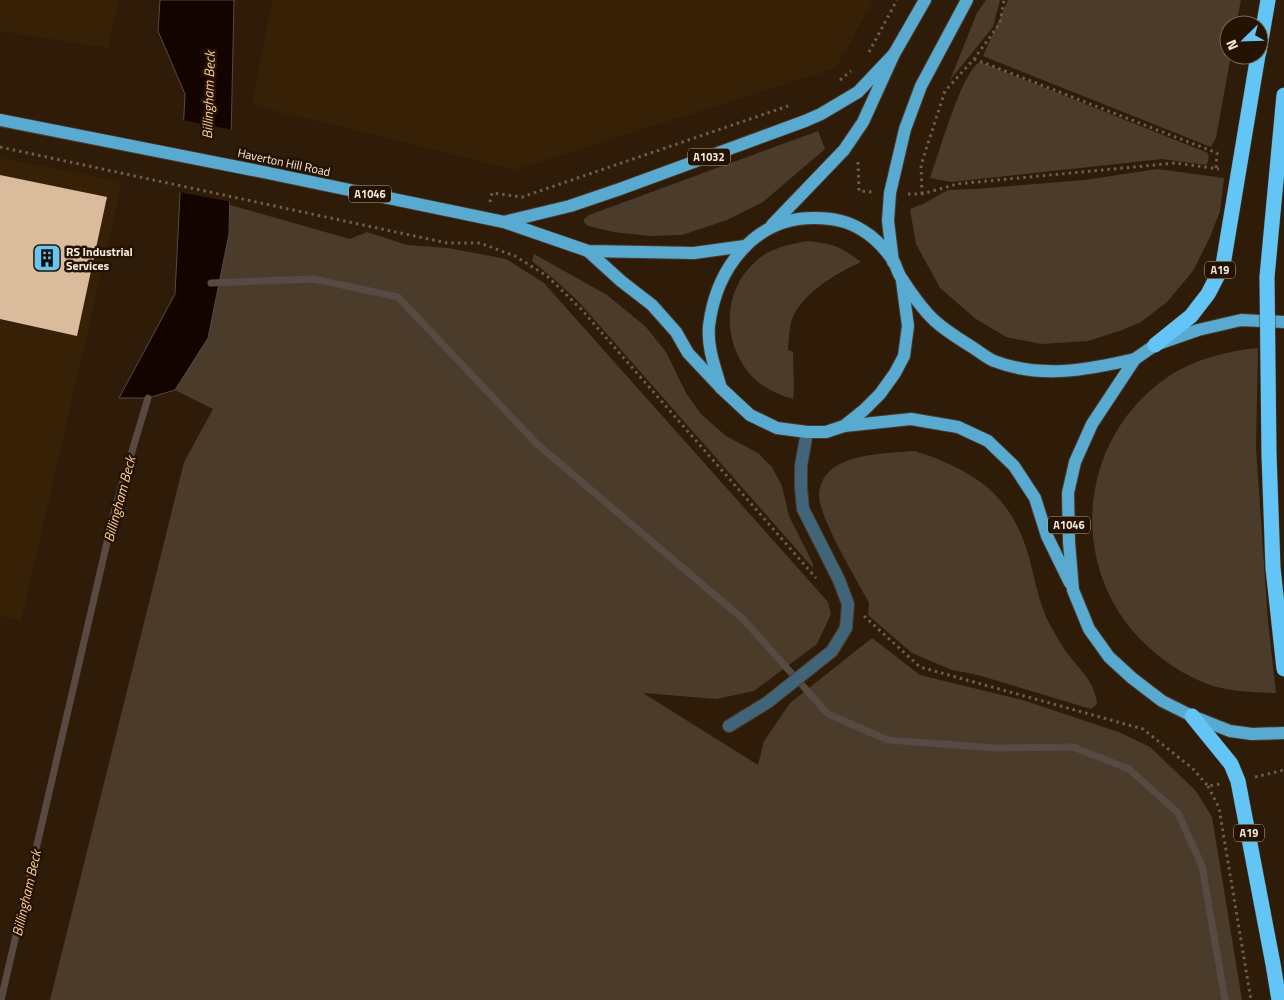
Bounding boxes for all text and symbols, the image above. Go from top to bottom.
north arrow [1219,15,1269,65]
text: N [1220,37,1243,54]
water label: Billingham Beck [196,49,220,139]
street label: Haverton Hill Road [236,143,332,181]
road number: A1032 [688,148,730,166]
road number: A1046 [349,185,391,202]
place label: RS Industrial Services [66,242,133,275]
building icon: RS Industrial Services [32,243,62,273]
road number: A19 [1205,262,1235,278]
water label: Billingham Beck [98,452,141,544]
road number: A1046 [1048,516,1090,534]
road number: A19 [1234,824,1264,841]
water label: Billingham Beck [6,846,46,938]

